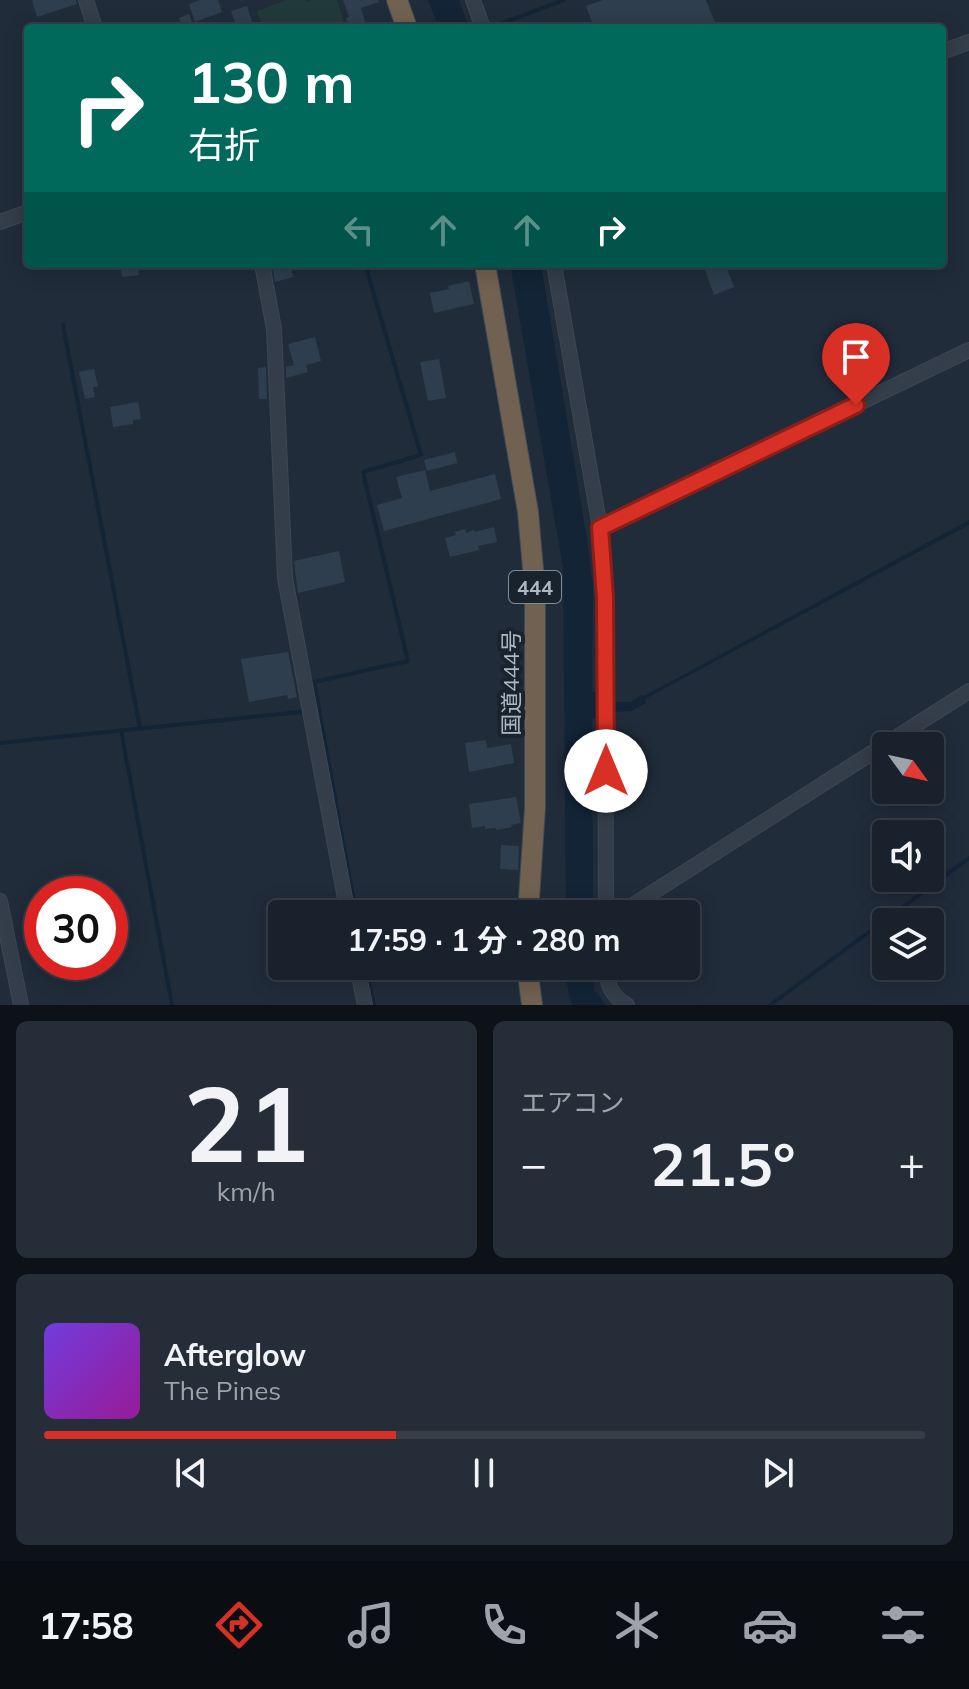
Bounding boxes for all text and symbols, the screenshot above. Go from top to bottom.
text: 130 m [188,47,355,117]
icon: right [56,56,160,160]
text: 右折 [188,122,260,167]
icon: left [337,208,381,252]
icon: ahead [421,208,465,252]
icon: ahead [505,208,549,252]
icon: right [589,208,633,252]
pin [822,323,890,405]
icon: arrive [834,335,878,379]
road number: 444 [509,571,561,603]
street label: 国道444号 [497,630,525,736]
position arrow [564,729,648,813]
north arrow [872,732,944,804]
map controls [872,732,944,980]
button: sound [872,820,944,892]
speed limit sign: 30 [24,876,128,980]
button: layers [872,908,944,980]
text: 17:59 · 1 分 · 280 m [348,921,620,959]
text: 21 [184,1057,309,1188]
text: エアコン [521,1086,625,1119]
text: 21.5° [650,1126,796,1201]
text: − [521,1136,547,1191]
text: + [899,1136,925,1191]
text: km/h [217,1175,276,1208]
text: Afterglow [164,1336,306,1374]
text: The Pines [164,1374,281,1407]
icon: previous [169,1451,213,1495]
icon: pause [462,1451,506,1495]
icon: next [756,1451,800,1495]
icon: directions [211,1597,267,1653]
icon: music [343,1597,399,1653]
icon: phone [476,1597,532,1653]
icon: climate [609,1597,665,1653]
icon: car [742,1597,798,1653]
icon: filters [875,1597,931,1653]
text: 17:58 [38,1603,134,1648]

